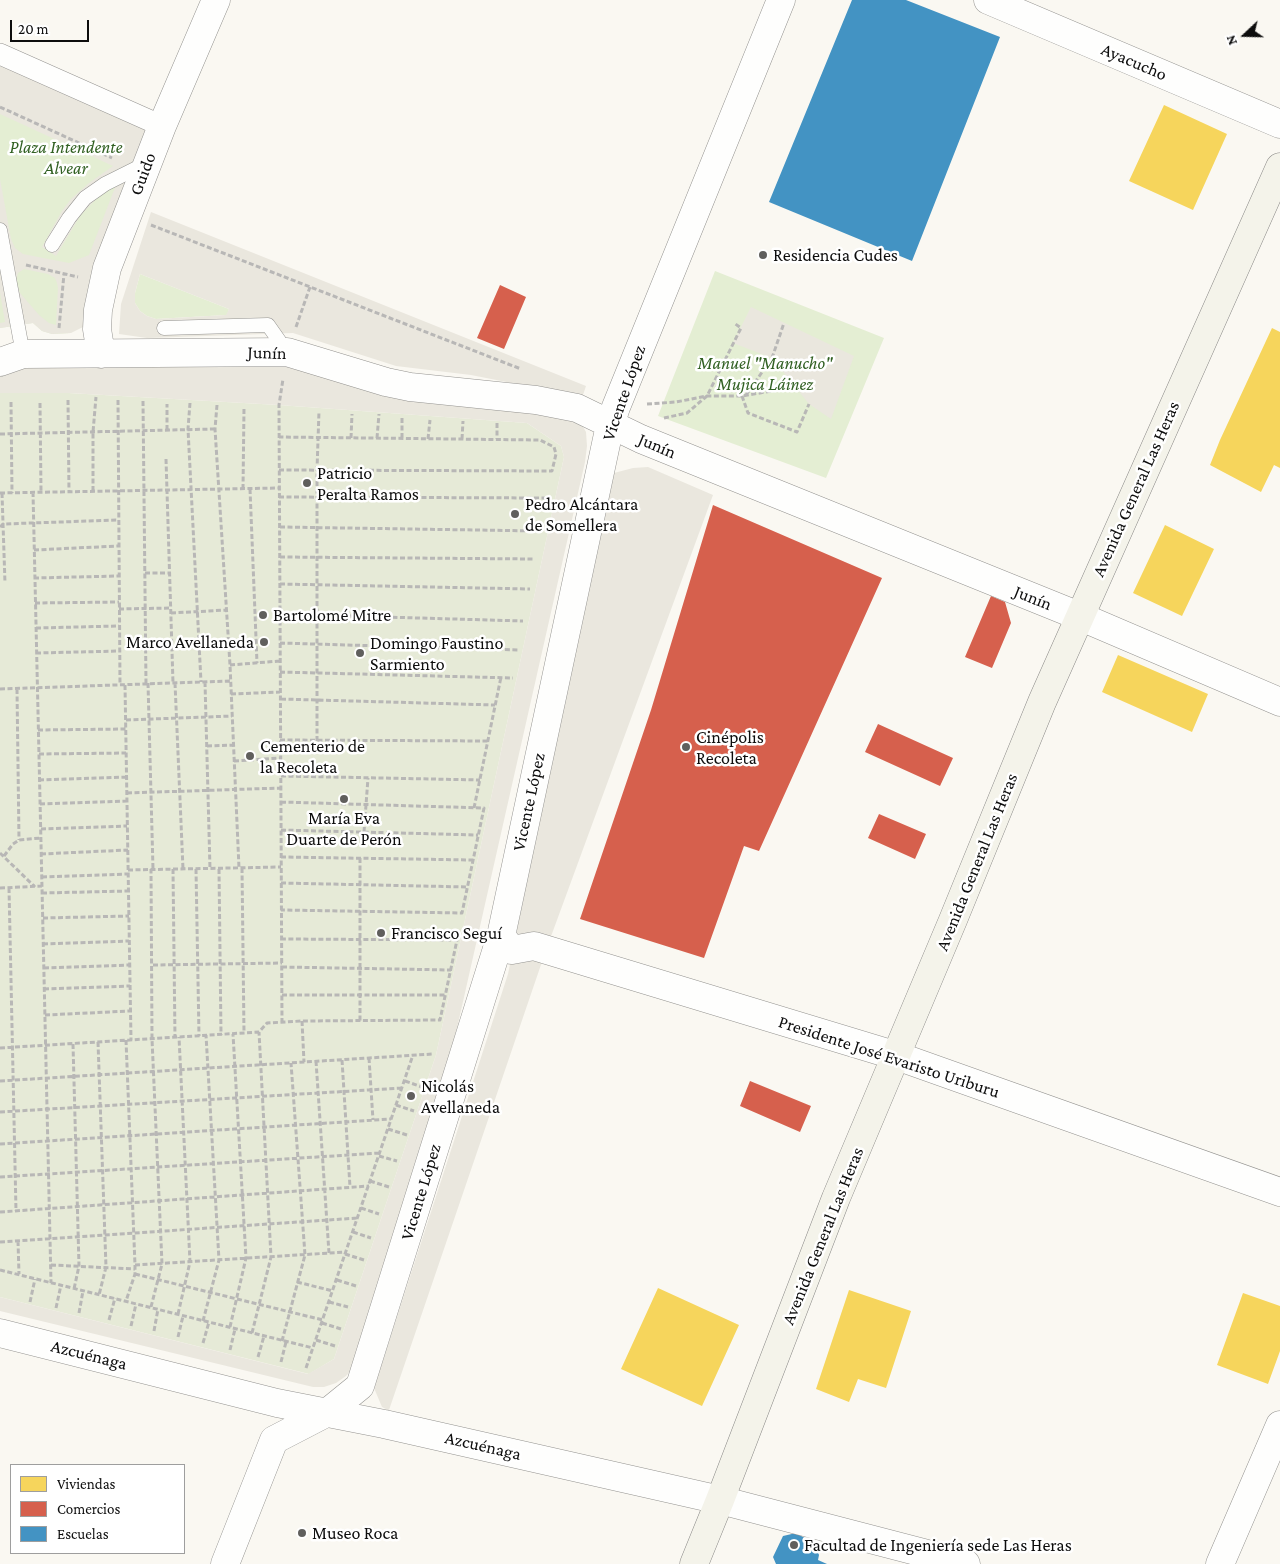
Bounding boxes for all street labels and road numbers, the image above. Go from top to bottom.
street label: Ayacucho [1098,39,1170,85]
street label: Guido [125,150,161,198]
street label: Junín [247,342,287,364]
street label: Vicente López [598,342,650,444]
street label: Avenida General Las Heras [1088,398,1184,580]
street label: Junín [635,428,679,464]
street label: Junín [1011,581,1055,615]
street label: Vicente López [508,751,550,853]
street label: Avenida General Las Heras [931,770,1023,954]
street label: Presidente José Evaristo Uriburu [776,1011,1002,1103]
street label: Vicente López [396,1141,446,1243]
street label: Avenida General Las Heras [777,1144,869,1328]
street label: Azcuénaga [49,1335,129,1375]
street label: Azcuénaga [443,1427,523,1465]

